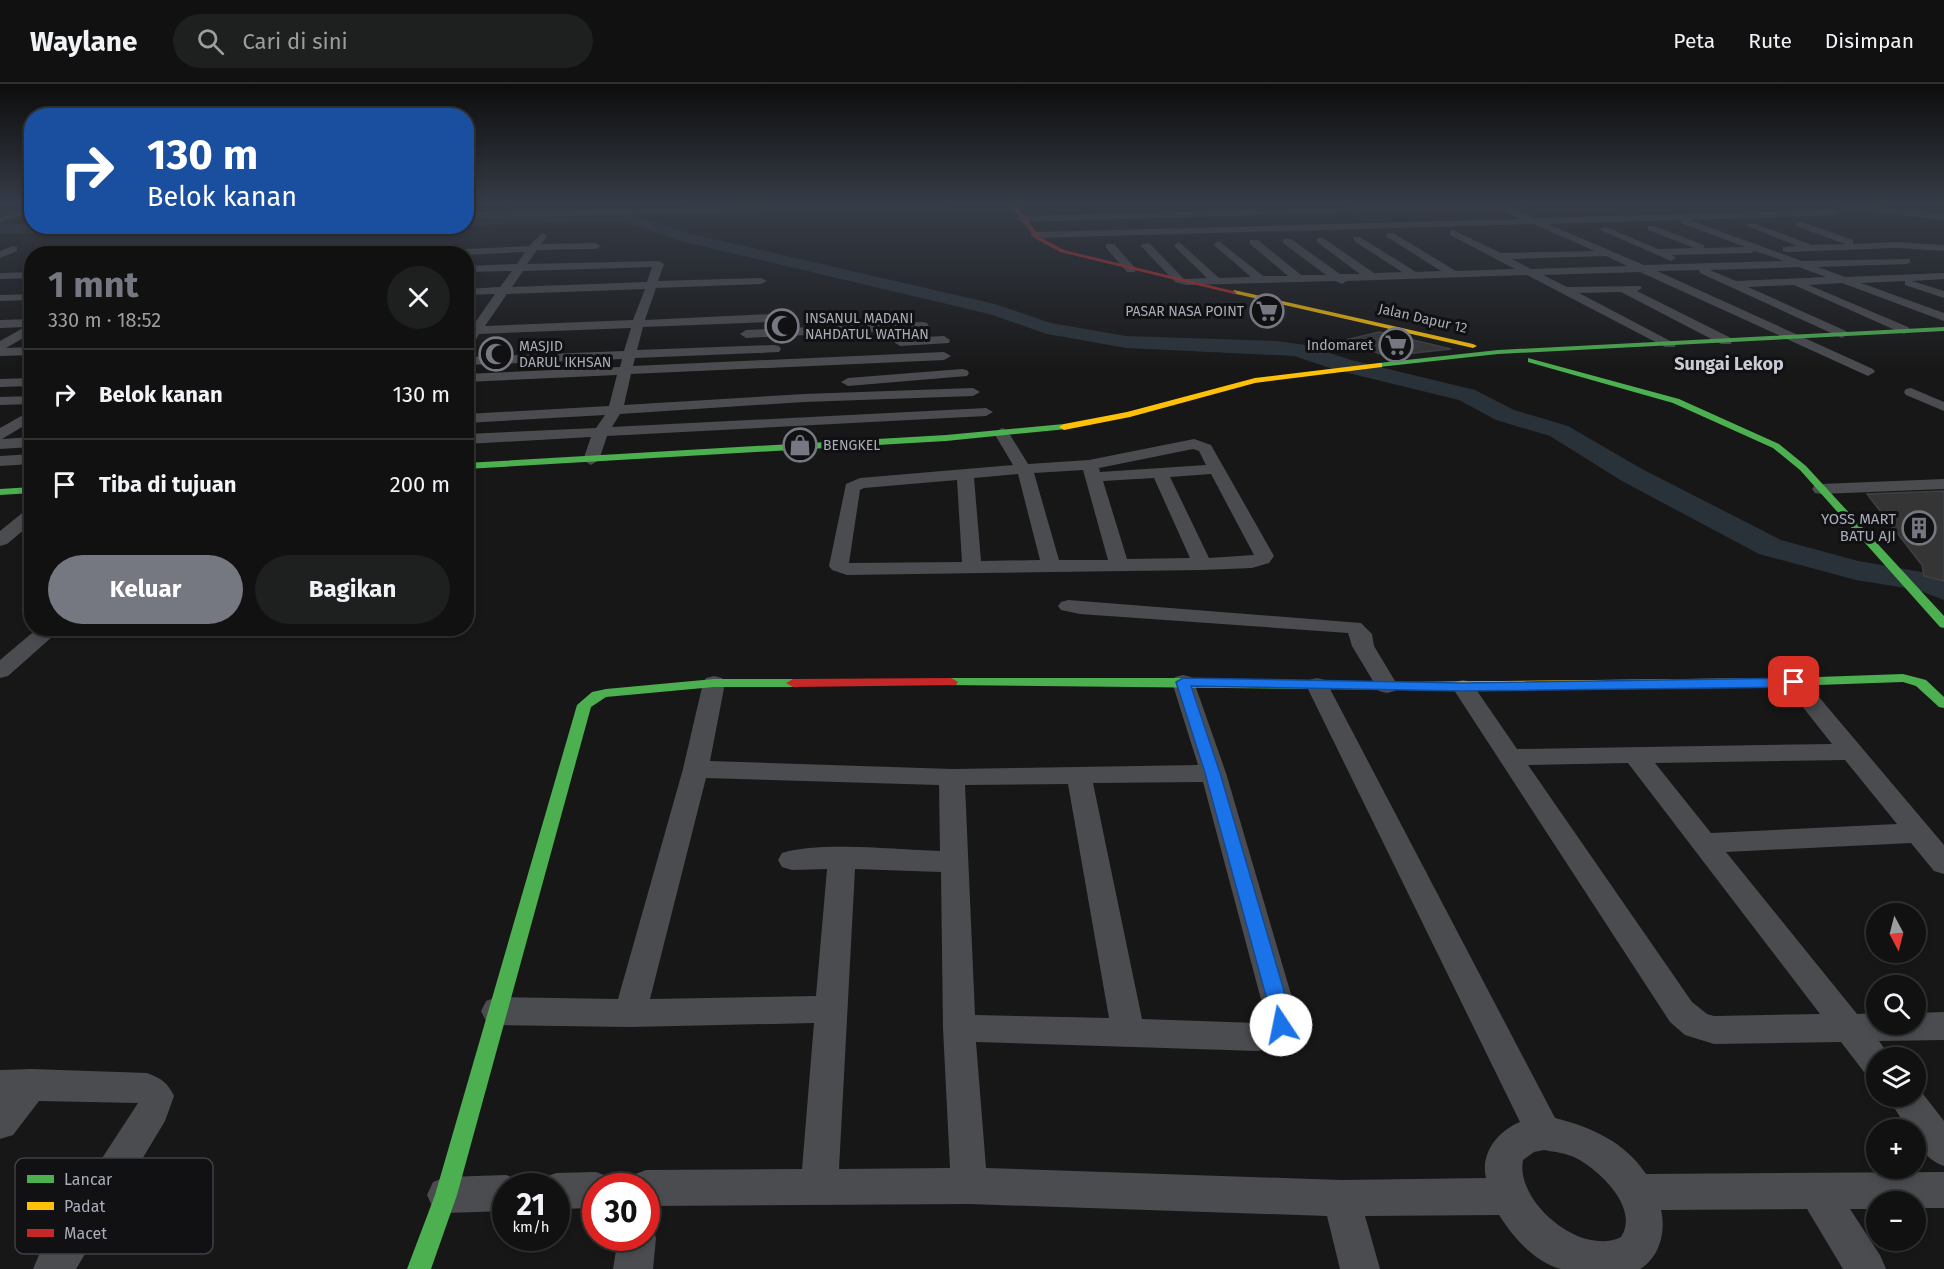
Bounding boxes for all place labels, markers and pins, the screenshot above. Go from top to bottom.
supermarket icon: PASAR NASA POINT [1249,293,1285,329]
place label: PASAR NASA POINT [1125,303,1245,320]
mosque icon: INSANUL MADANI NAHDATUL WATHAN [764,308,800,344]
place label: INSANUL MADANI NAHDATUL WATHAN [805,310,929,343]
supermarket icon: Indomaret [1378,327,1414,363]
mosque icon: MASJID DARUL IKHSAN [478,336,514,372]
place label: Indomaret [1307,337,1374,354]
place label: MASJID DARUL IKHSAN [519,338,611,371]
shop icon: BENGKEL [782,427,818,463]
place label: BENGKEL [823,437,880,454]
place label: YOSS MART BATU AJI [1821,510,1896,545]
building icon: YOSS MART BATU AJI [1901,510,1937,546]
pin [1768,656,1819,707]

